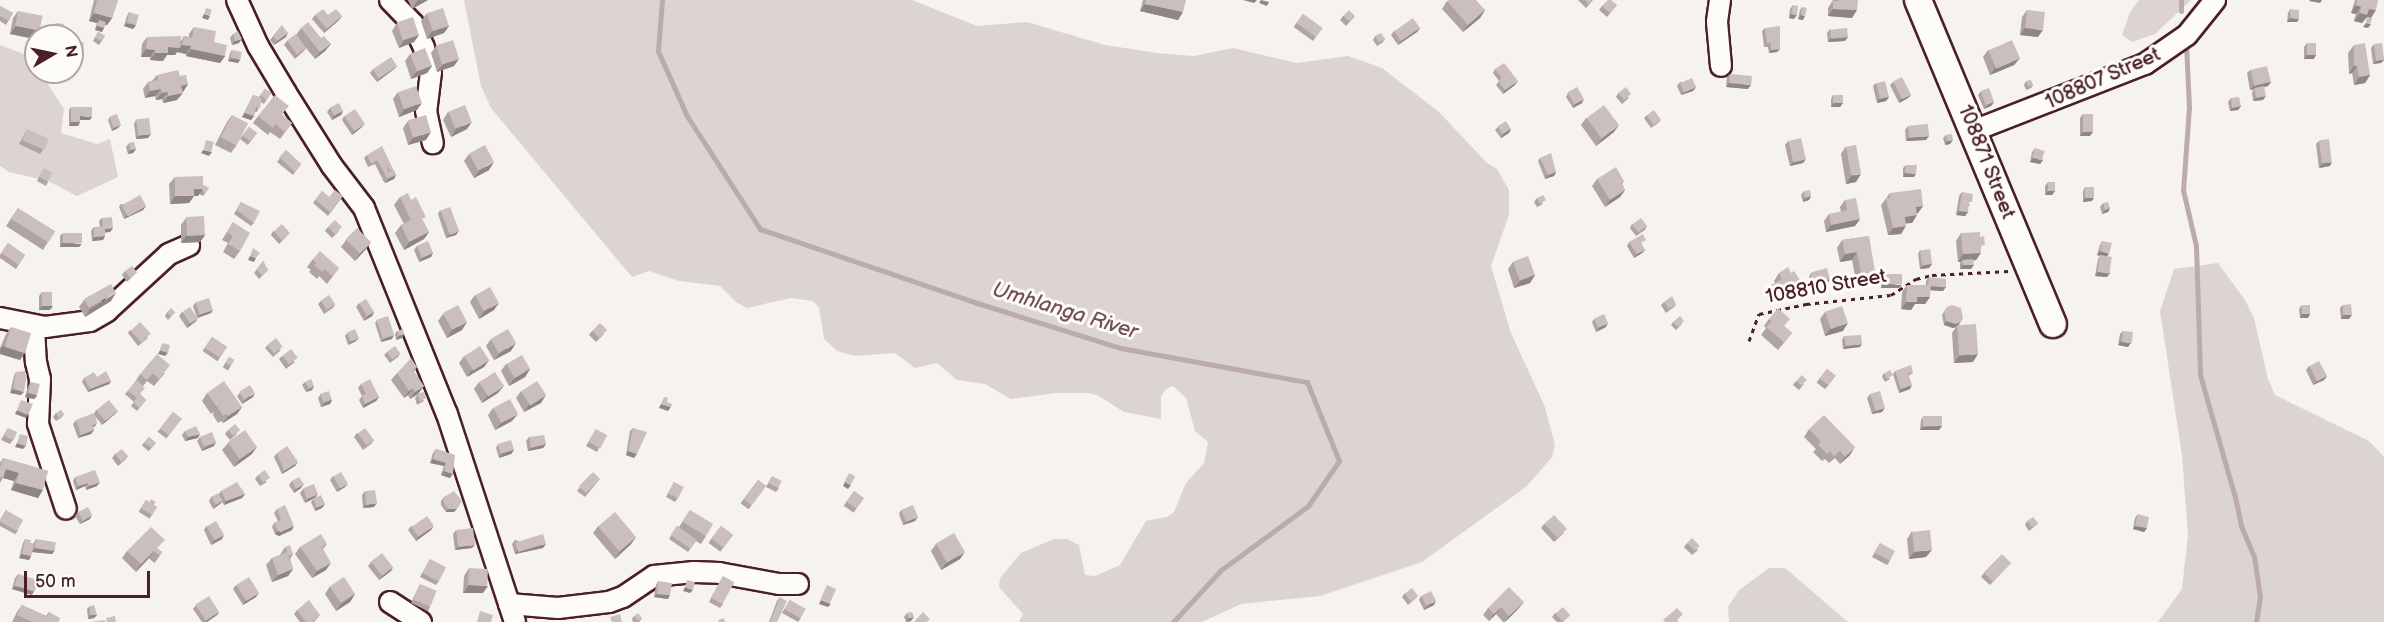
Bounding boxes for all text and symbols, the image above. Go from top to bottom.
north arrow [24,24,84,84]
street label: 108807 Street [2041,43,2165,115]
text: N [60,44,81,59]
street label: 108871 Street [1952,102,2020,222]
street label: 108810 Street [1764,265,1888,309]
water label: Umhlanga River [989,277,1141,345]
scale bar [27,559,153,597]
text: 50 m [35,571,76,592]

